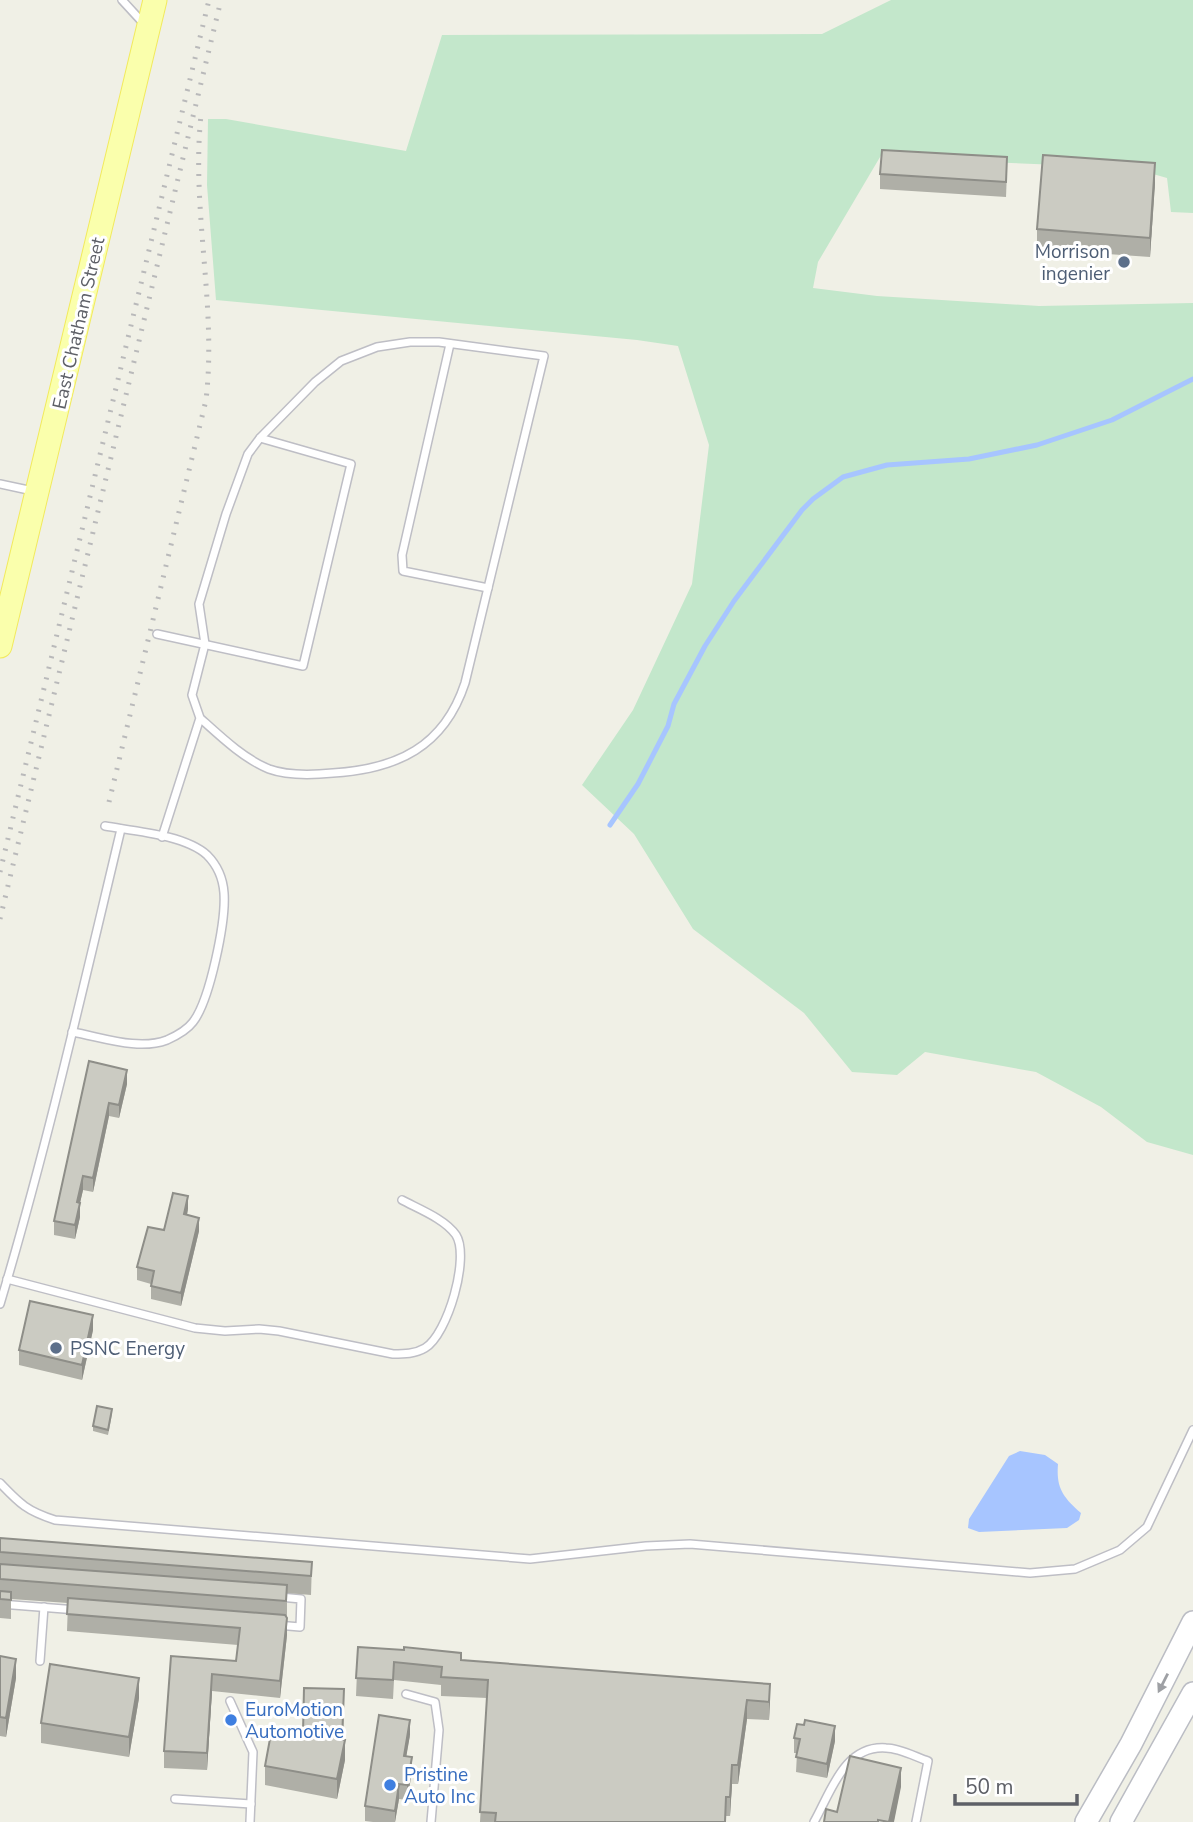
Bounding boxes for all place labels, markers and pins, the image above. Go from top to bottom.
place label: Morrison ingenier [1035,239,1110,287]
marker: Morrison ingenier [1116,254,1132,270]
place label: PSNC Energy [70,1336,185,1362]
marker: PSNC Energy [48,1340,64,1356]
place label: EuroMotion Automotive [245,1697,344,1745]
marker: EuroMotion Automotive [223,1712,239,1728]
place label: Pristine Auto Inc [404,1762,475,1810]
marker: Pristine Auto Inc [382,1777,398,1793]

